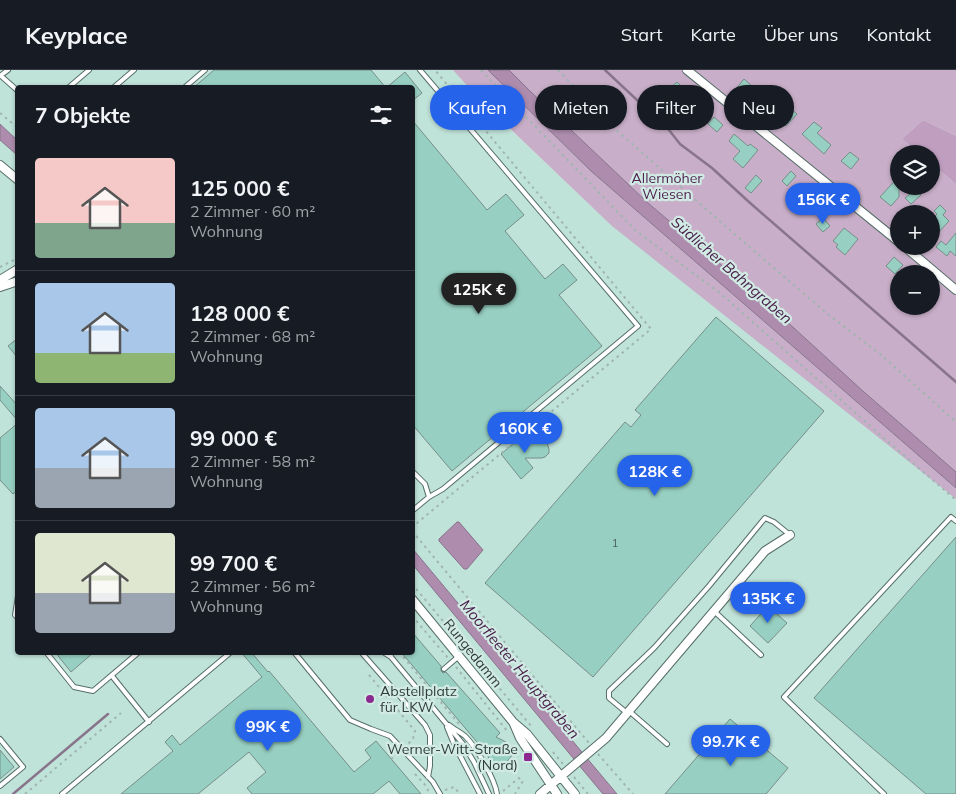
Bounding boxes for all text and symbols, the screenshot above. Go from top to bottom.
text: Keyplace [25,20,128,50]
text: Start [621,23,662,46]
text: Karte [690,23,736,46]
text: Über uns [764,23,839,46]
text: Kontakt [867,23,931,46]
chip: Kaufen [430,85,525,130]
chip: Mieten [535,85,627,130]
chip: Filter [637,85,714,130]
chip: Neu [724,85,794,130]
icon: filters [367,101,395,129]
text: 7 Objekte [35,102,131,128]
map controls [890,145,940,315]
button: layers [890,145,940,195]
park label: Allermöher Wiesen [632,169,703,203]
text: 125 000 € [190,175,290,201]
icon: home [75,178,135,238]
pin: 156K € [782,182,864,225]
text: 156K € [796,189,850,209]
text: 2 Zimmer · 60 m² [190,201,315,221]
button: + [890,205,940,255]
water label: Südlicher Bahngraben [668,212,797,328]
text: Wohnung [190,221,263,241]
button: − [890,265,940,315]
pin: 125K € [438,272,520,315]
text: 125K € [452,279,506,299]
text: 128 000 € [190,300,290,326]
icon: home [75,303,135,363]
text: 2 Zimmer · 68 m² [190,326,315,346]
text: Wohnung [190,346,263,366]
pin: 160K € [484,412,566,454]
text: 160K € [498,418,552,438]
text: 99 000 € [190,425,277,451]
icon: home [75,428,135,488]
text: 2 Zimmer · 58 m² [190,451,315,471]
pin: 128K € [614,454,696,497]
text: 128K € [628,461,682,481]
text: Wohnung [190,471,263,491]
house number: 1 [612,536,618,550]
text: 99 700 € [190,550,277,576]
icon: home [75,553,135,613]
text: 2 Zimmer · 56 m² [190,576,315,596]
pin: 135K € [727,582,809,624]
text: 135K € [741,588,795,608]
water label: Moorfleeter Hauptgraben [456,595,584,743]
text: Wohnung [190,596,263,616]
street label: Rungedamm [440,615,506,691]
place label: Abstellplatz für LKW [380,682,457,716]
marker: Abstellplatz für LKW [364,693,376,705]
pin: 99K € [233,710,303,752]
text: 99K € [246,716,290,736]
pin: 99.7K € [685,724,777,767]
text: 99.7K € [702,731,760,751]
place label: Werner-Witt-Straße (Nord) [387,740,518,774]
marker: Werner-Witt-Straße (Nord) [522,751,534,763]

